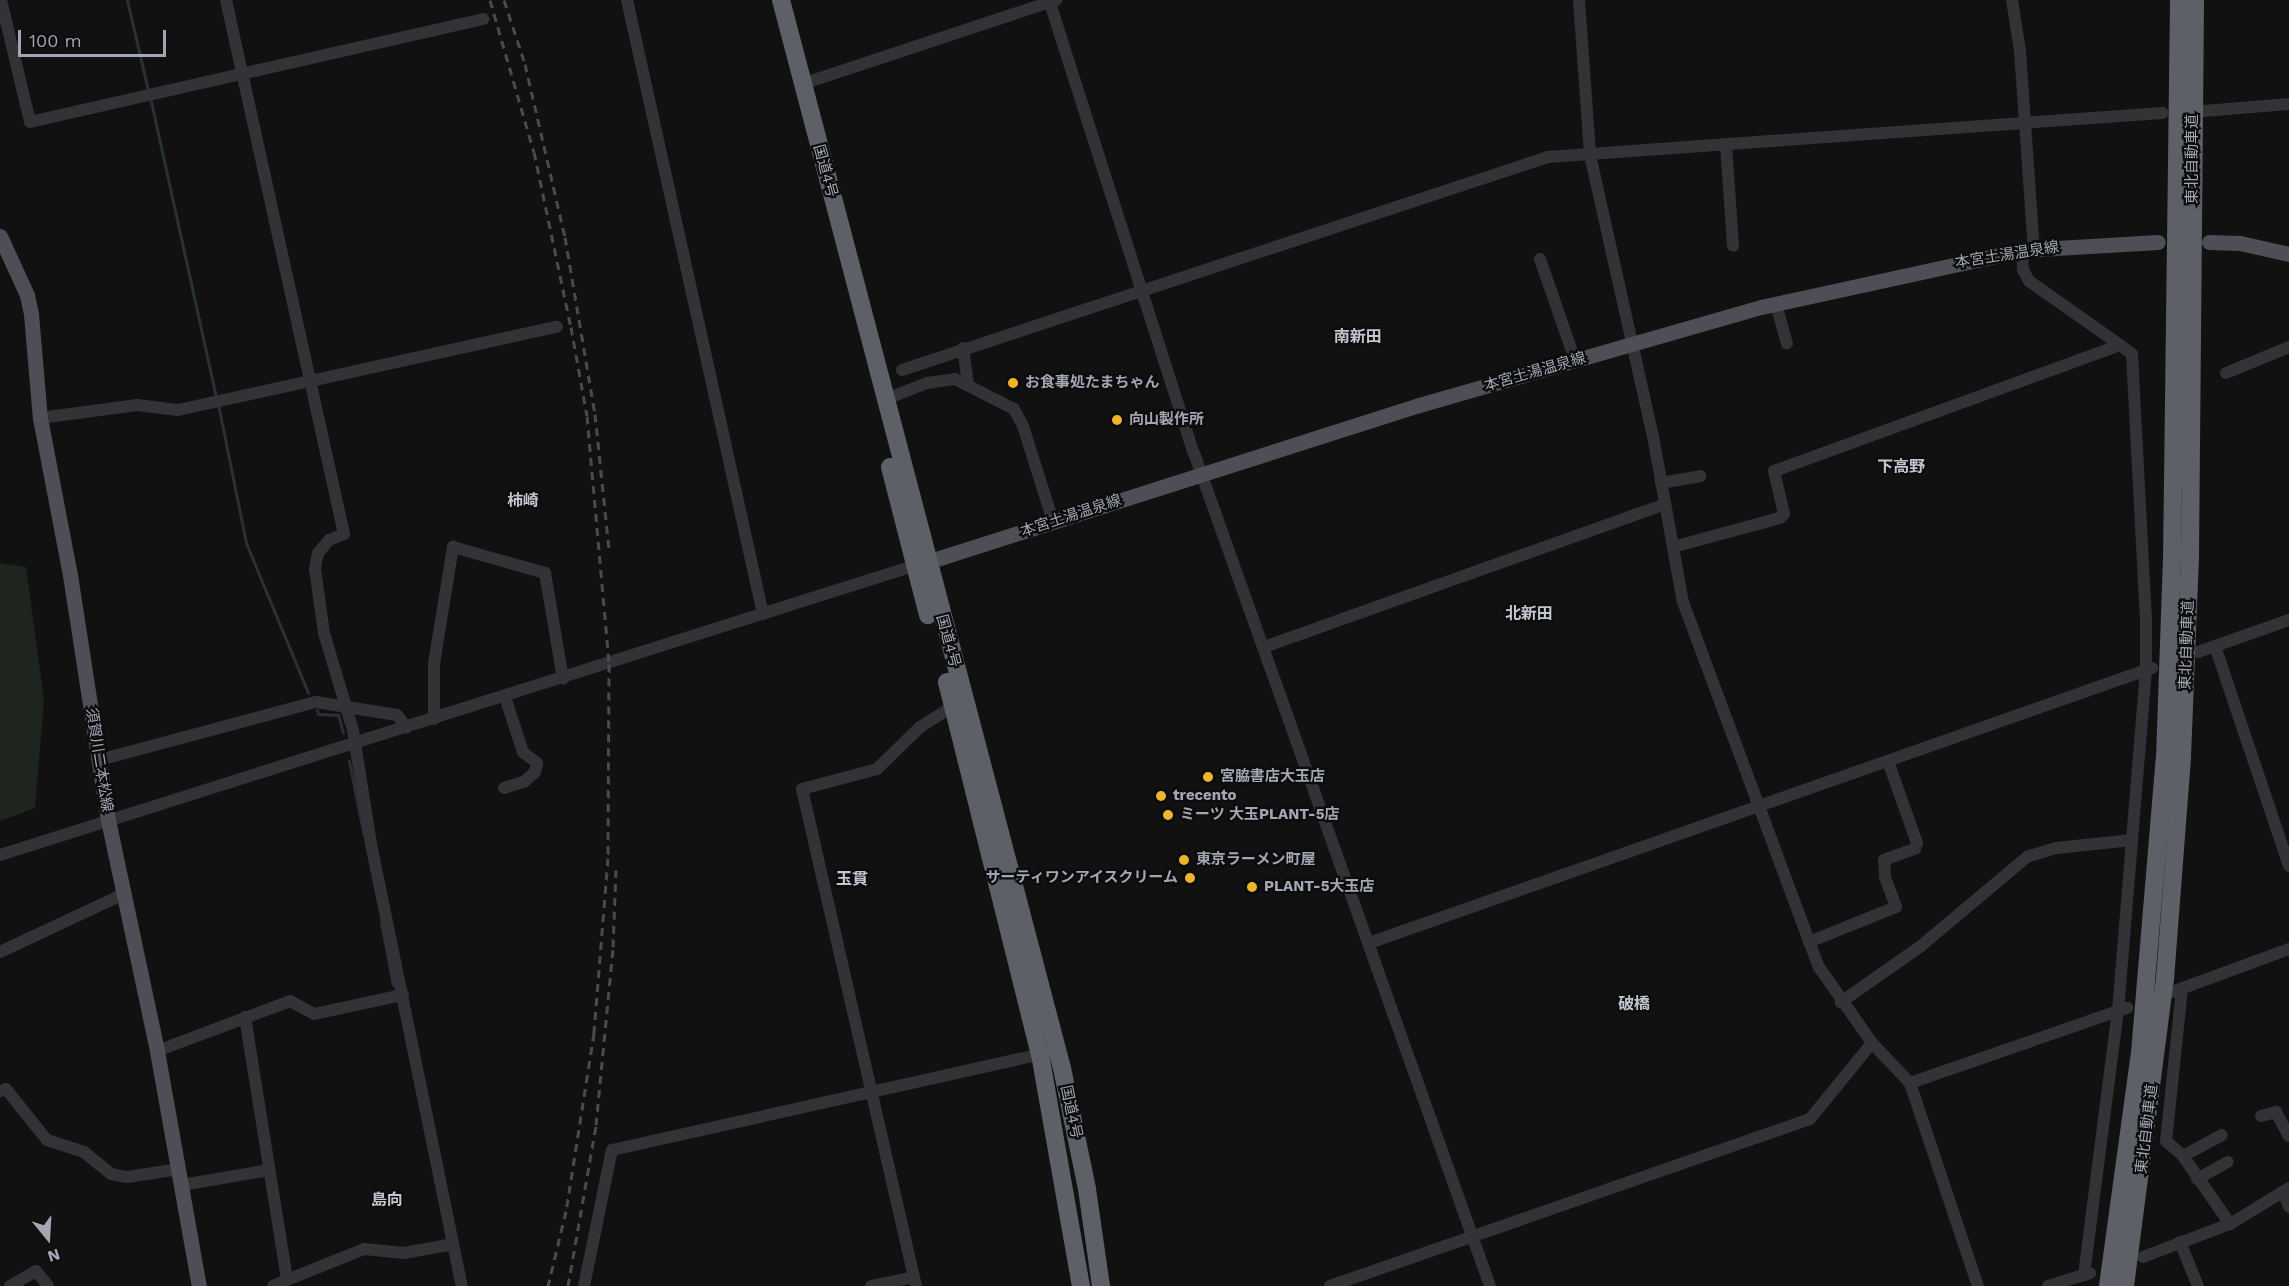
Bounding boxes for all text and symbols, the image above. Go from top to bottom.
scale bar [21,18,170,56]
text: 100 m [29,30,82,51]
street label: 東北自動車道 [2184,114,2202,204]
street label: 国道4号 [809,143,841,199]
street label: 本宮土湯温泉線 [1954,238,2060,272]
district label: 南新田 [1334,327,1382,347]
street label: 本宮土湯温泉線 [1482,349,1588,395]
place label: お食事処たまちゃん [1025,374,1160,392]
marker: お食事処たまちゃん [1006,376,1020,390]
place label: 向山製作所 [1129,411,1204,429]
marker: 向山製作所 [1110,413,1124,427]
district label: 下高野 [1877,457,1925,477]
district label: 柿崎 [507,491,539,511]
street label: 本宮土湯温泉線 [1018,491,1124,541]
street label: 東北自動車道 [2176,600,2198,690]
district label: 北新田 [1505,604,1553,624]
street label: 国道4号 [932,613,964,669]
street label: 須賀川二本松線 [82,707,116,813]
place label: 宮脇書店大玉店 [1220,768,1325,786]
marker: 宮脇書店大玉店 [1201,770,1215,784]
place label: trecento [1173,787,1237,805]
marker: trecento [1154,789,1168,803]
place label: ミーツ 大玉PLANT-5店 [1180,806,1340,824]
marker: ミーツ 大玉PLANT-5店 [1161,808,1175,822]
place label: 東京ラーメン町屋 [1196,851,1316,869]
marker: 東京ラーメン町屋 [1177,853,1191,867]
district label: 玉貫 [836,869,868,889]
place label: サーティワンアイスクリーム [983,869,1178,887]
marker: サーティワンアイスクリーム [1183,871,1197,885]
place label: PLANT-5大玉店 [1264,878,1375,896]
marker: PLANT-5大玉店 [1245,880,1259,894]
district label: 破橋 [1618,994,1650,1014]
street label: 東北自動車道 [2133,1083,2161,1175]
street label: 国道4号 [1057,1084,1085,1140]
district label: 島向 [371,1190,403,1210]
north arrow [18,1208,78,1268]
text: N [45,1245,62,1266]

